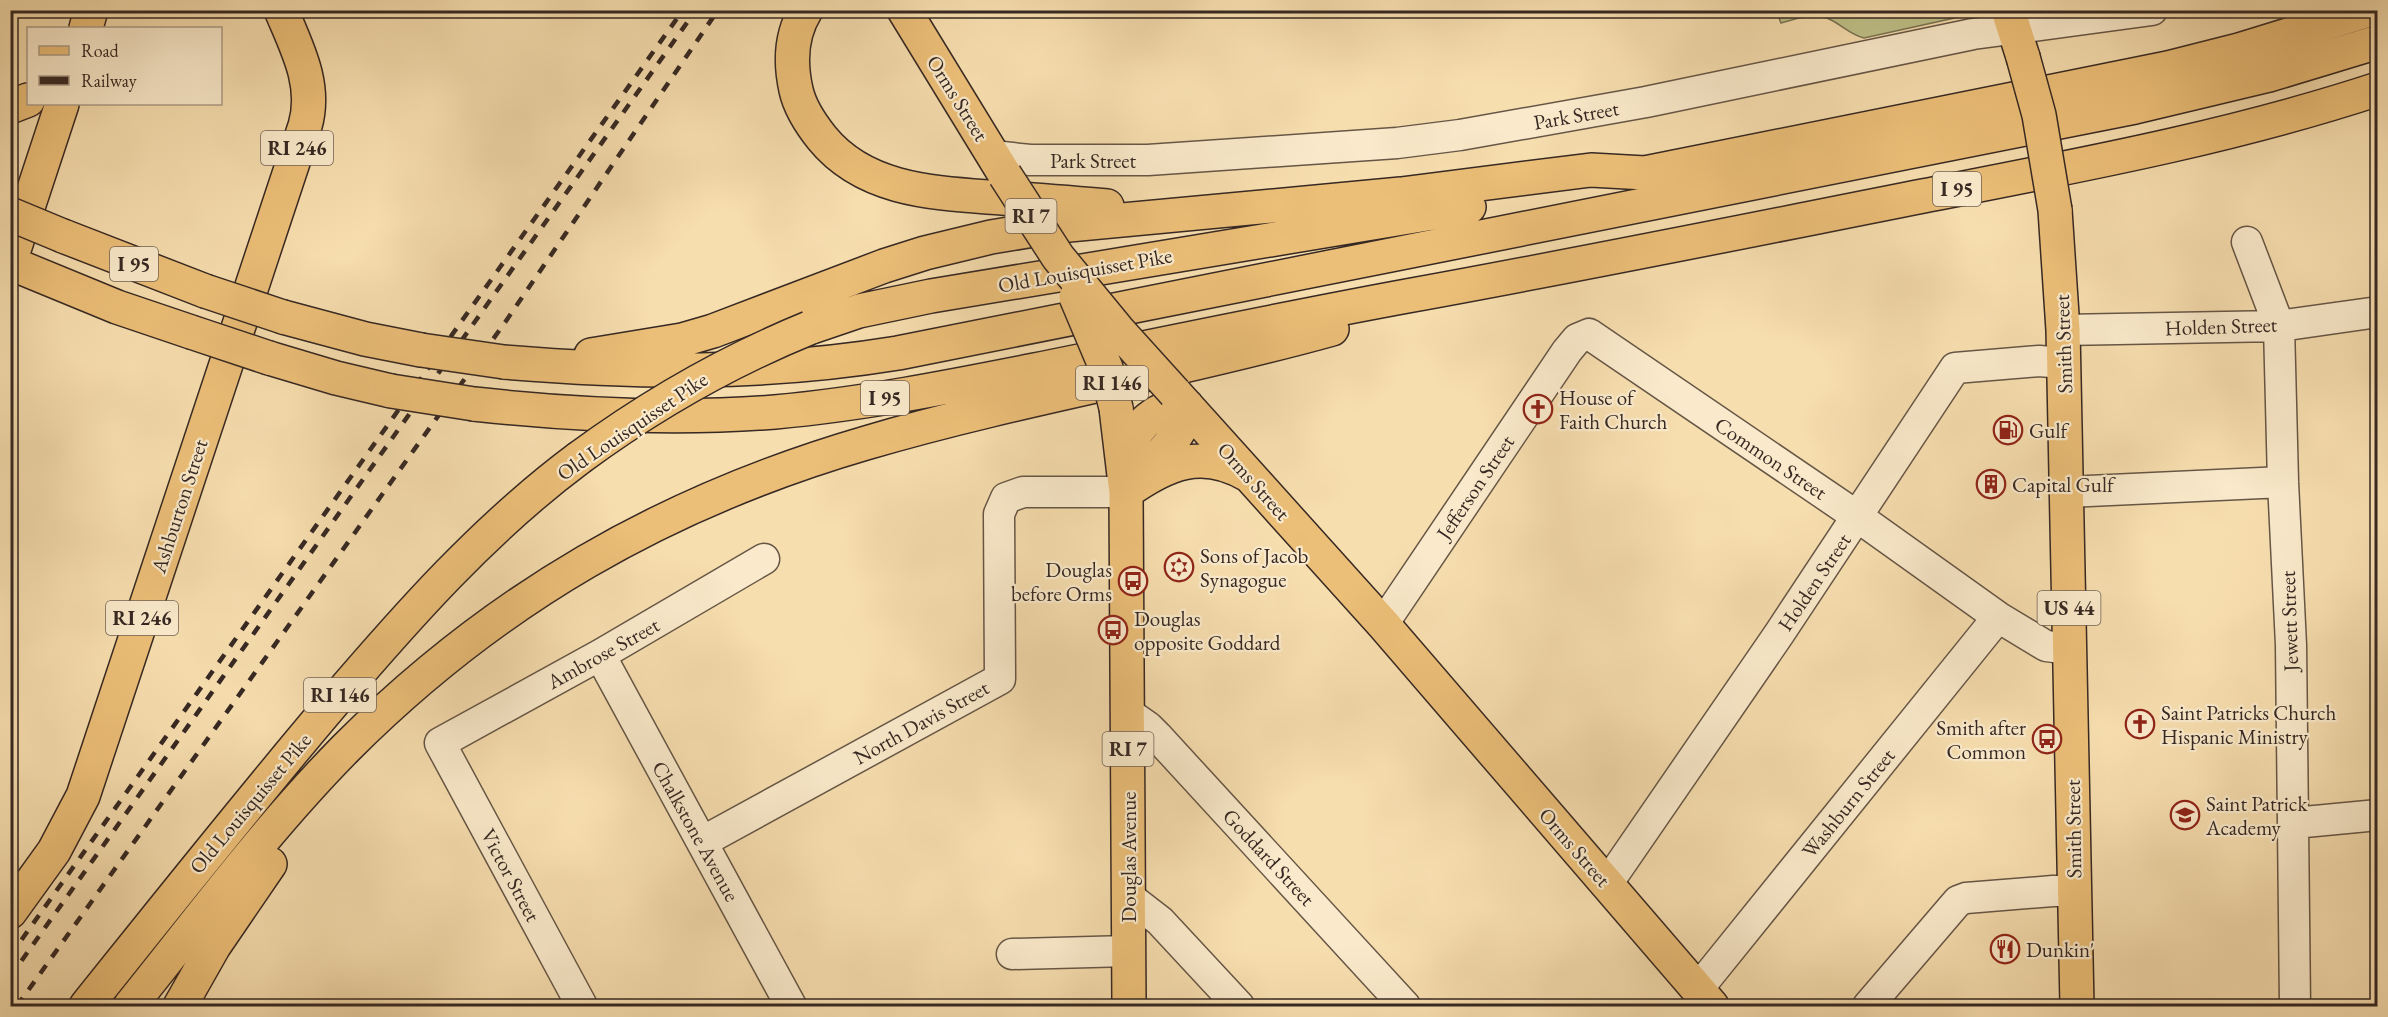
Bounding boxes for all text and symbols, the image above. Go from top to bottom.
legend [27,27,222,105]
text: Road [81,39,120,62]
street label: Orms Street [921,50,995,146]
text: Railway [81,69,137,92]
street label: Park Street [1531,94,1621,136]
road number: RI 246 [261,131,333,165]
street label: Park Street [1050,147,1136,174]
road number: I 95 [1933,172,1981,206]
road number: RI 7 [1006,199,1056,233]
street label: Old Louisquisset Pike [996,241,1174,299]
road number: I 95 [110,247,158,281]
street label: Smith Street [2048,294,2078,394]
street label: Holden Street [2164,311,2278,341]
street label: Old Louisquisset Pike [551,366,713,486]
road number: RI 146 [1076,366,1148,400]
road number: I 95 [861,381,909,415]
place label: House of Faith Church [1559,384,1668,435]
church icon: House of Faith Church [1522,393,1554,425]
street label: Common Street [1710,411,1833,506]
fuel station icon: Gulf [1992,414,2024,446]
place label: Gulf [2029,417,2069,444]
street label: Jefferson Street [1429,429,1520,546]
street label: Ashburton Street [144,435,214,577]
street label: Orms Street [1212,436,1297,526]
building icon: Capital Gulf [1975,468,2007,500]
place label: Capital Gulf [2012,471,2116,498]
street label: Holden Street [1771,528,1857,636]
place label: Sons of Jacob Synagogue [1200,542,1309,593]
synagogue icon: Sons of Jacob Synagogue [1163,551,1195,583]
place label: Douglas before Orms [1011,556,1112,607]
bus stop icon: Douglas before Orms [1117,565,1149,597]
street label: Jewett Street [2274,570,2304,674]
road number: US 44 [2038,591,2100,625]
road number: RI 246 [106,601,178,635]
place label: Douglas opposite Goddard [1134,605,1281,656]
street label: Ambrose Street [541,611,664,695]
bus stop icon: Douglas opposite Goddard [1097,614,1129,646]
street label: North Davis Street [848,673,994,770]
road number: RI 146 [304,678,376,712]
place label: Saint Patricks Church Hispanic Ministry [2161,699,2337,750]
church icon: Saint Patricks Church Hispanic Ministry [2124,708,2156,740]
place label: Smith after Common [1936,714,2026,765]
bus stop icon: Smith after Common [2031,723,2063,755]
street label: Old Louisquisset Pike [183,727,317,879]
road number: RI 7 [1102,732,1154,766]
street label: Washburn Street [1796,742,1901,863]
street label: Chalkstone Avenue [646,756,746,906]
street label: Smith Street [2059,779,2087,879]
place label: Saint Patrick Academy [2205,790,2308,841]
street label: Douglas Avenue [1115,791,1142,923]
school or university icon: Saint Patrick Academy [2169,799,2201,831]
street label: Orms Street [1533,802,1617,893]
street label: Goddard Street [1217,803,1321,912]
street label: Victor Street [475,824,547,927]
restaurant icon: Dunkin' [1989,933,2021,965]
place label: Dunkin' [2026,936,2094,963]

